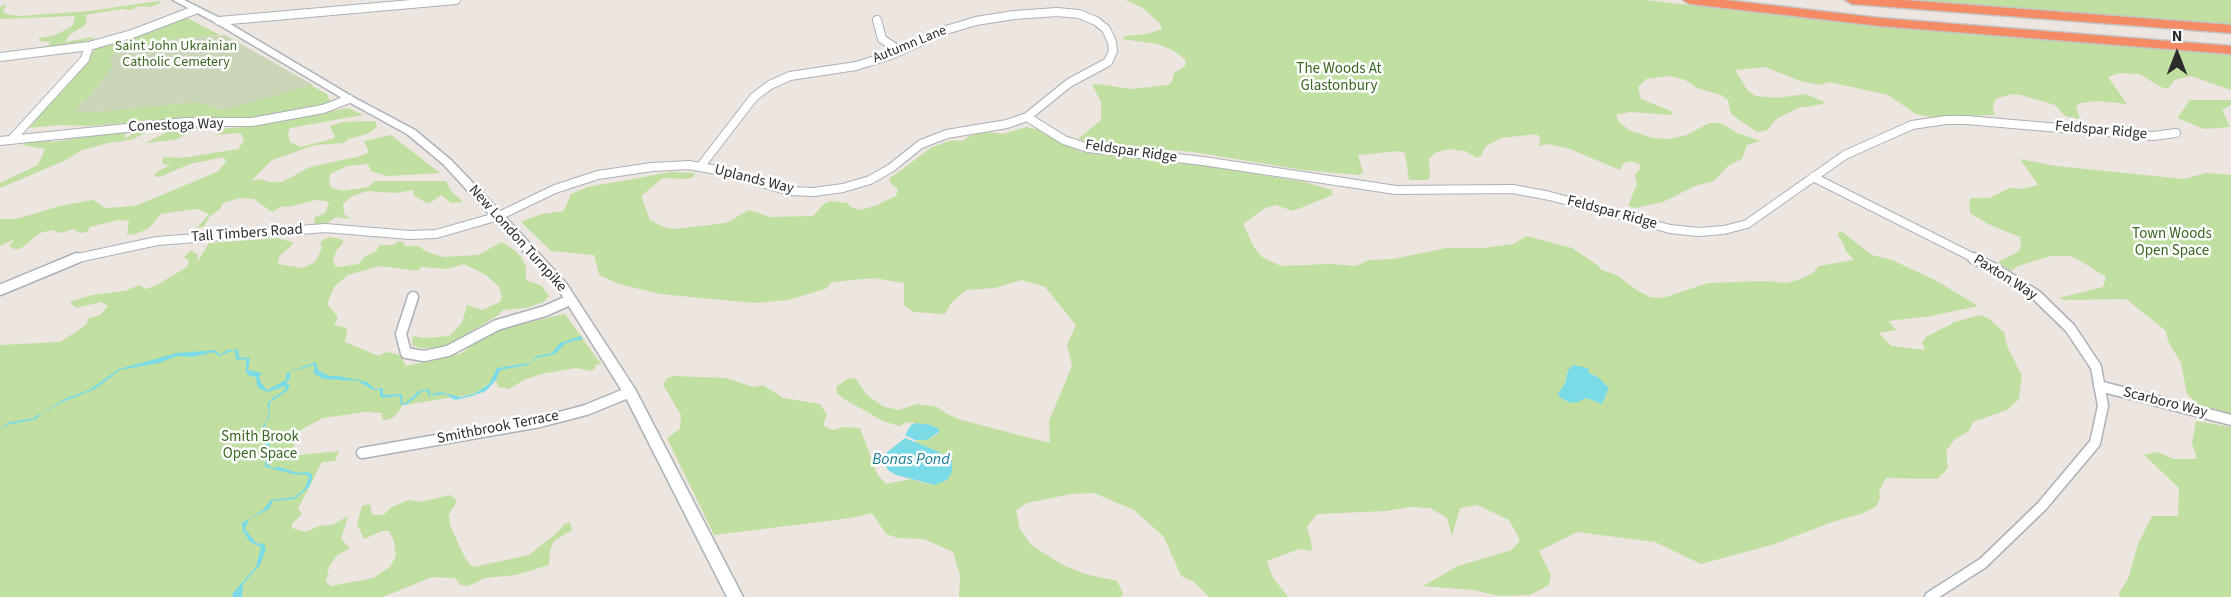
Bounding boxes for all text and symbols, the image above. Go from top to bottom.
street label: Autumn Lane [871,23,949,67]
north arrow [2147,24,2207,84]
text: N [2172,25,2182,47]
park label: Saint John Ukrainian Catholic Cemetery [115,39,237,72]
park label: The Woods At Glastonbury [1296,61,1382,96]
street label: Conestoga Way [128,115,224,137]
street label: Feldspar Ridge [2054,118,2148,144]
street label: Feldspar Ridge [1084,137,1178,167]
street label: Uplands Way [712,161,796,199]
street label: New London Turnpike [464,182,570,296]
street label: Feldspar Ridge [1565,192,1659,234]
street label: Tall Timbers Road [191,221,303,247]
park label: Town Woods Open Space [2132,226,2212,261]
street label: Paxton Way [1970,251,2040,305]
street label: Scarboro Way [2121,384,2209,422]
street label: Smithbrook Terrace [436,407,560,449]
park label: Smith Brook Open Space [221,429,299,464]
water label: Bonas Pond [872,450,950,470]

